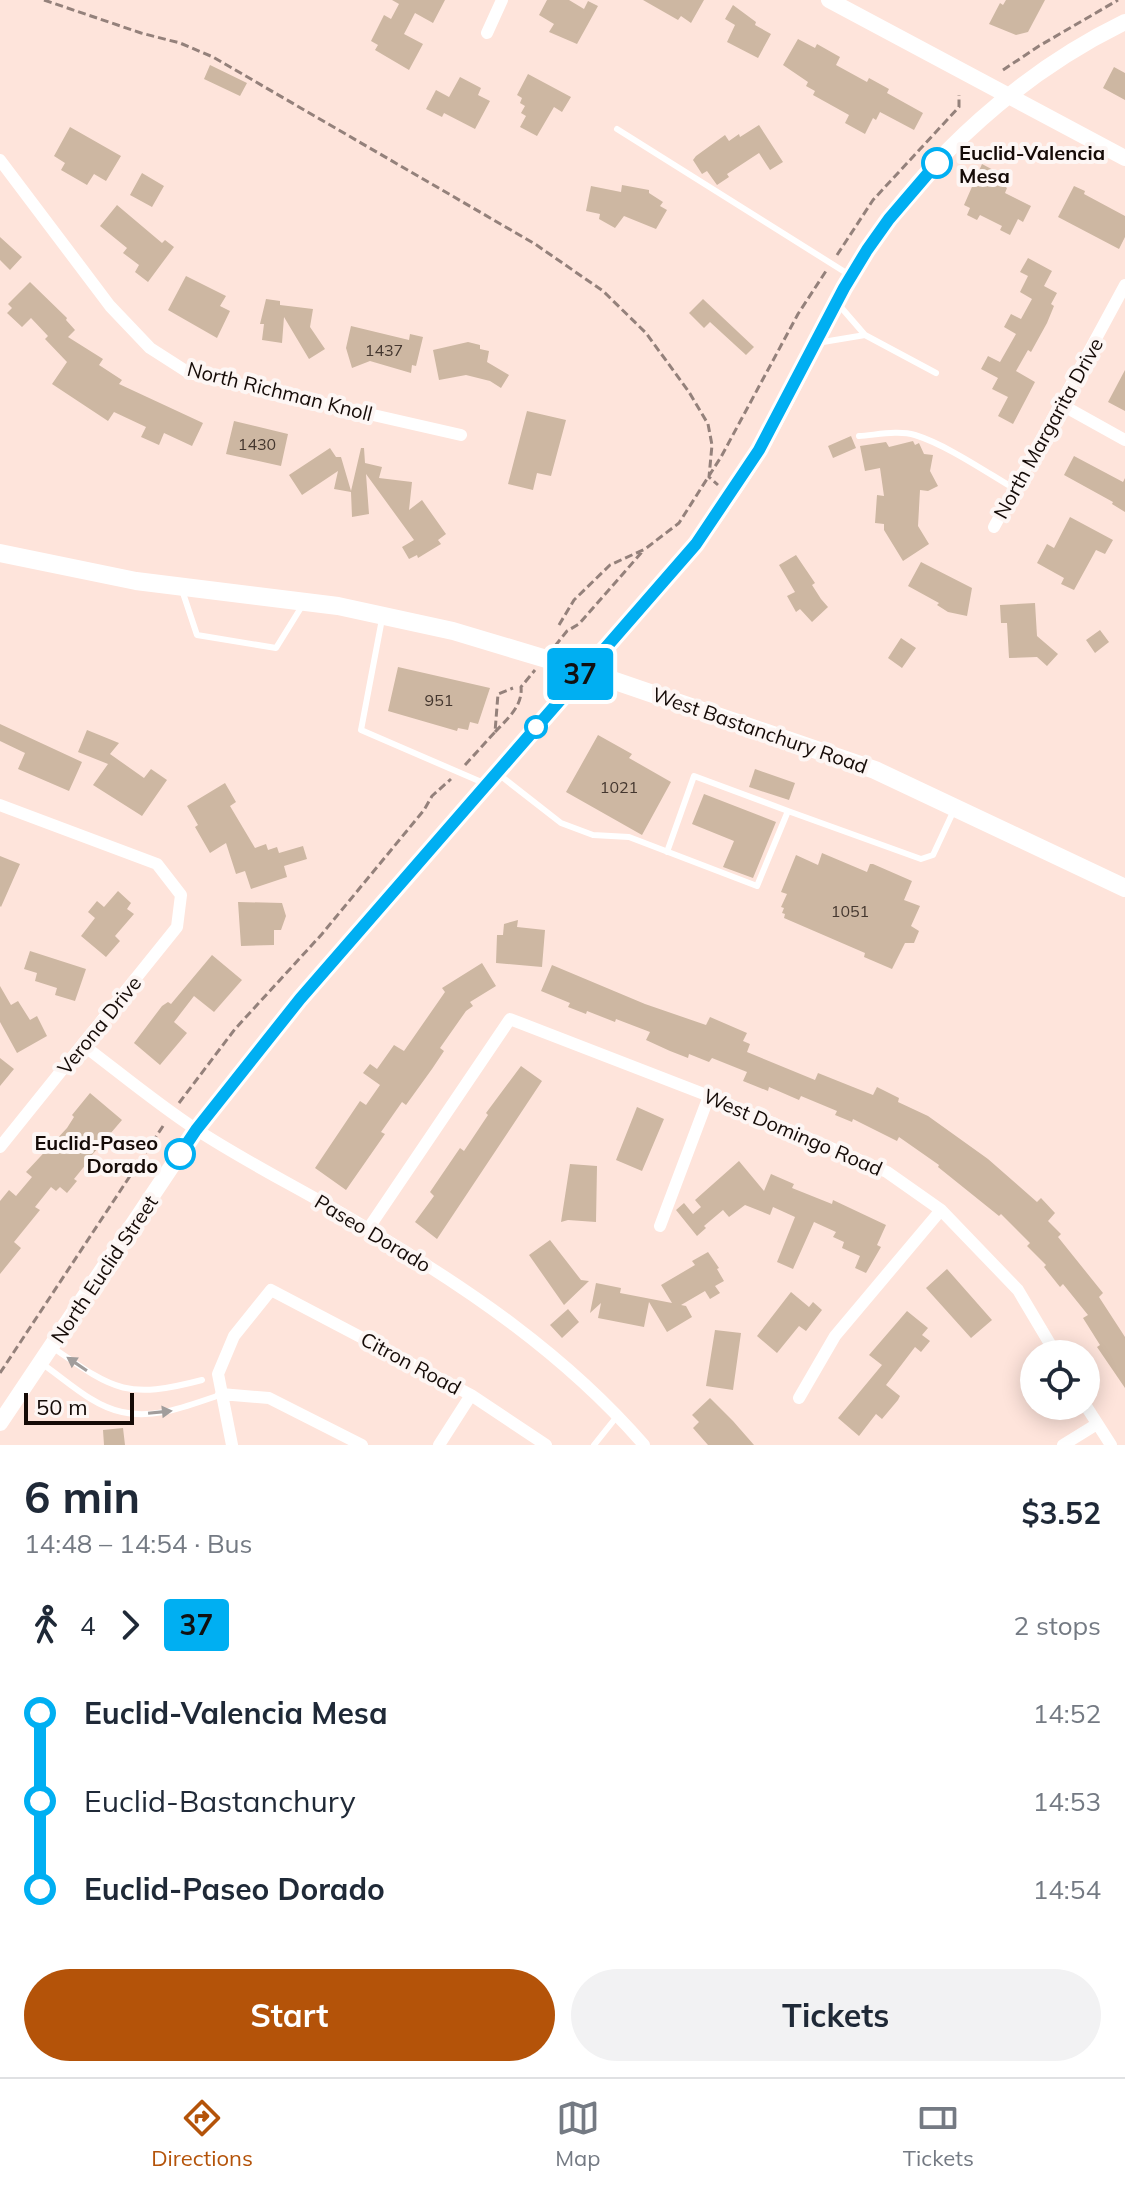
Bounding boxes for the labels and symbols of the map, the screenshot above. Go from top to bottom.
place label: Euclid-Valencia Mesa [959,140,1105,188]
marker: Euclid-Valencia Mesa [922,148,952,178]
street label: North Margarita Drive [988,333,1108,523]
house number: 1437 [365,340,403,360]
street label: North Richman Knoll [185,356,375,426]
house number: 1430 [238,434,276,454]
line badge: 37 [544,648,616,700]
street label: West Bastanchury Road [649,681,871,779]
house number: 951 [425,690,453,710]
unlabelled marker [525,716,547,738]
house number: 1021 [600,777,638,797]
house number: 1051 [831,901,869,921]
street label: Verona Drive [52,971,146,1079]
street label: West Domingo Road [700,1083,886,1181]
place label: Euclid-Paseo Dorado [34,1130,158,1178]
marker: Euclid-Paseo Dorado [165,1139,195,1169]
street label: Paseo Dorado [310,1189,436,1277]
street label: North Euclid Street [45,1190,163,1348]
street label: Citron Road [357,1326,465,1400]
one-way arrow [66,1357,87,1372]
scale bar [24,1389,134,1425]
one-way arrow [148,1405,173,1418]

